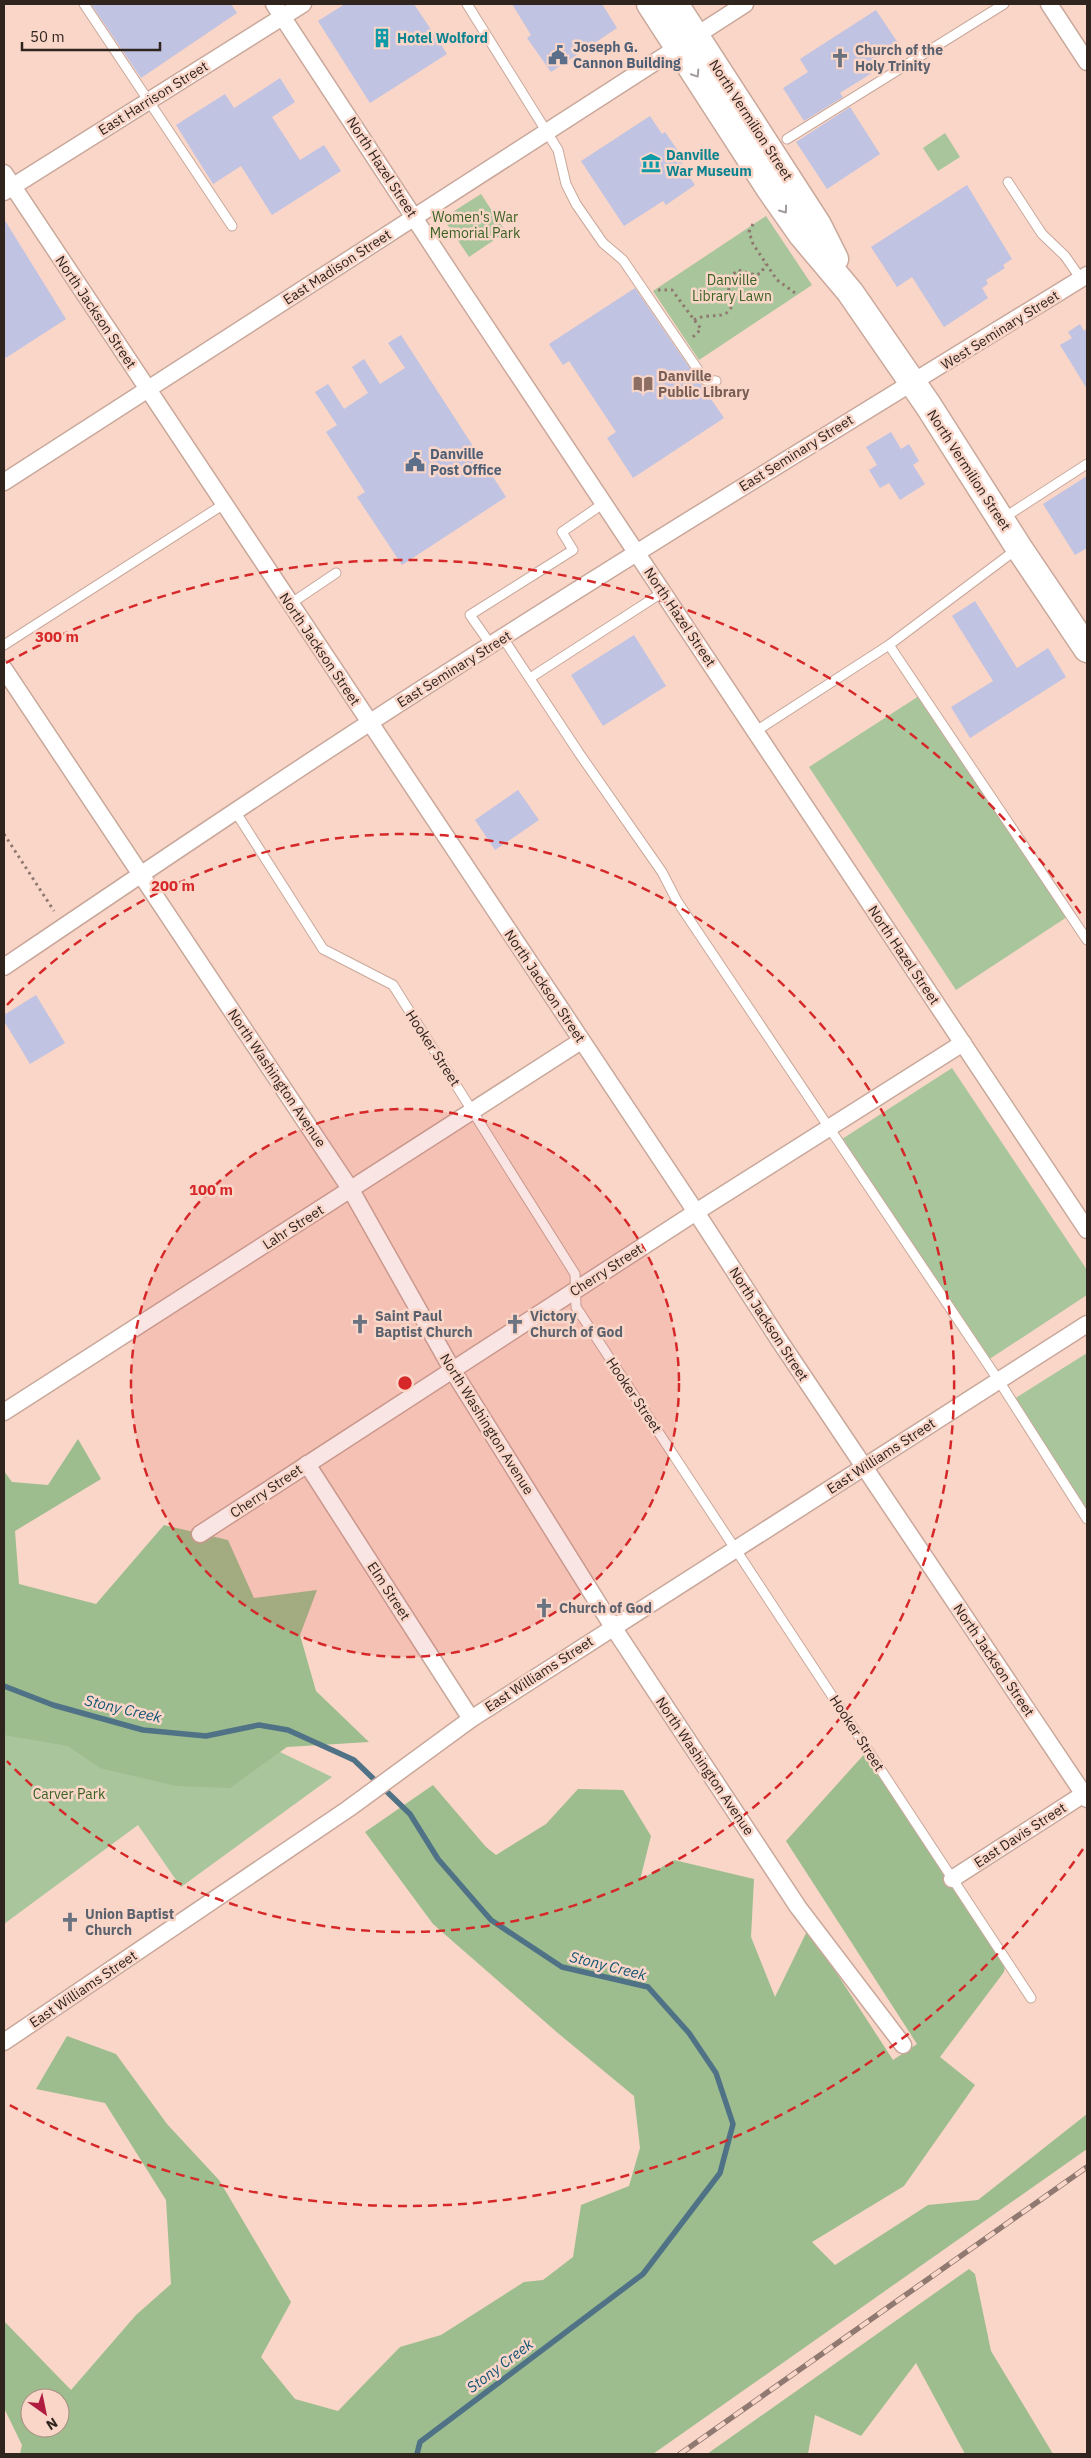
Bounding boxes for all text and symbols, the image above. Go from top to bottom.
scale bar [22,20,160,52]
text: 50 m [30,27,65,46]
building icon: Hotel Wolford [371,27,393,49]
place label: Hotel Wolford [397,29,488,47]
place label: Joseph G. Cannon Building [573,38,681,72]
place label: Church of the Holy Trinity [855,41,943,75]
public building icon: Joseph G. Cannon Building [547,44,569,66]
church icon: Church of the Holy Trinity [829,47,851,69]
street label: North Vermilion Street [705,56,797,184]
street label: East Harrison Street [95,57,211,139]
one-way arrow [689,69,699,78]
street label: North Hazel Street [343,113,421,221]
place label: Danville War Museum [666,146,752,180]
museum icon: Danville War Museum [640,152,662,174]
one-way arrow [778,204,787,214]
park label: Women's War Memorial Park [430,208,521,242]
street label: East Madison Street [280,225,395,309]
street label: North Jackson Street [52,252,140,372]
park label: Danville Library Lawn [692,271,772,305]
street label: West Seminary Street [938,286,1062,374]
place label: Danville Public Library [658,367,750,401]
library icon: Danville Public Library [632,373,654,395]
street label: North Vermilion Street [923,406,1015,534]
street label: East Seminary Street [735,410,857,495]
place label: Danville Post Office [430,445,502,479]
public building icon: Danville Post Office [404,451,426,473]
street label: North Hazel Street [640,564,720,670]
street label: North Jackson Street [276,589,364,709]
street label: East Seminary Street [393,626,515,711]
text: 300 m [35,627,79,646]
text: 200 m [151,876,195,895]
street label: North Hazel Street [864,902,944,1008]
street label: North Jackson Street [501,926,589,1046]
street label: North Washington Avenue [224,1005,330,1151]
street label: Hooker Street [402,1007,464,1090]
text: 100 m [189,1180,233,1199]
street label: Lahr Street [259,1201,327,1253]
street label: Cherry Street [566,1240,646,1300]
street label: North Jackson Street [725,1264,813,1384]
place label: Saint Paul Baptist Church [375,1307,473,1341]
place label: Victory Church of God [530,1307,623,1341]
church icon: Saint Paul Baptist Church [349,1313,371,1335]
church icon: Victory Church of God [504,1313,526,1335]
street label: North Washington Avenue [436,1350,538,1498]
street label: Hooker Street [602,1354,666,1436]
centre of rings [396,1374,414,1392]
street label: East Williams Street [823,1414,939,1498]
street label: Cherry Street [226,1460,306,1522]
street label: Elm Street [364,1558,415,1624]
church icon: Church of God [533,1597,555,1619]
place label: Church of God [559,1599,652,1617]
street label: North Jackson Street [950,1600,1038,1720]
street label: East Williams Street [481,1632,597,1716]
water label: Stony Creek [83,1690,164,1727]
street label: Hooker Street [826,1692,888,1775]
street label: North Washington Avenue [652,1693,758,1839]
park label: Carver Park [33,1785,106,1803]
street label: East Davis Street [971,1798,1070,1871]
place label: Union Baptist Church [85,1905,174,1939]
church icon: Union Baptist Church [59,1911,81,1933]
street label: East Williams Street [26,1946,140,2032]
water label: Stony Creek [568,1947,649,1984]
water label: Stony Creek [463,2334,537,2397]
north arrow [20,2388,70,2438]
text: N [43,2414,61,2434]

